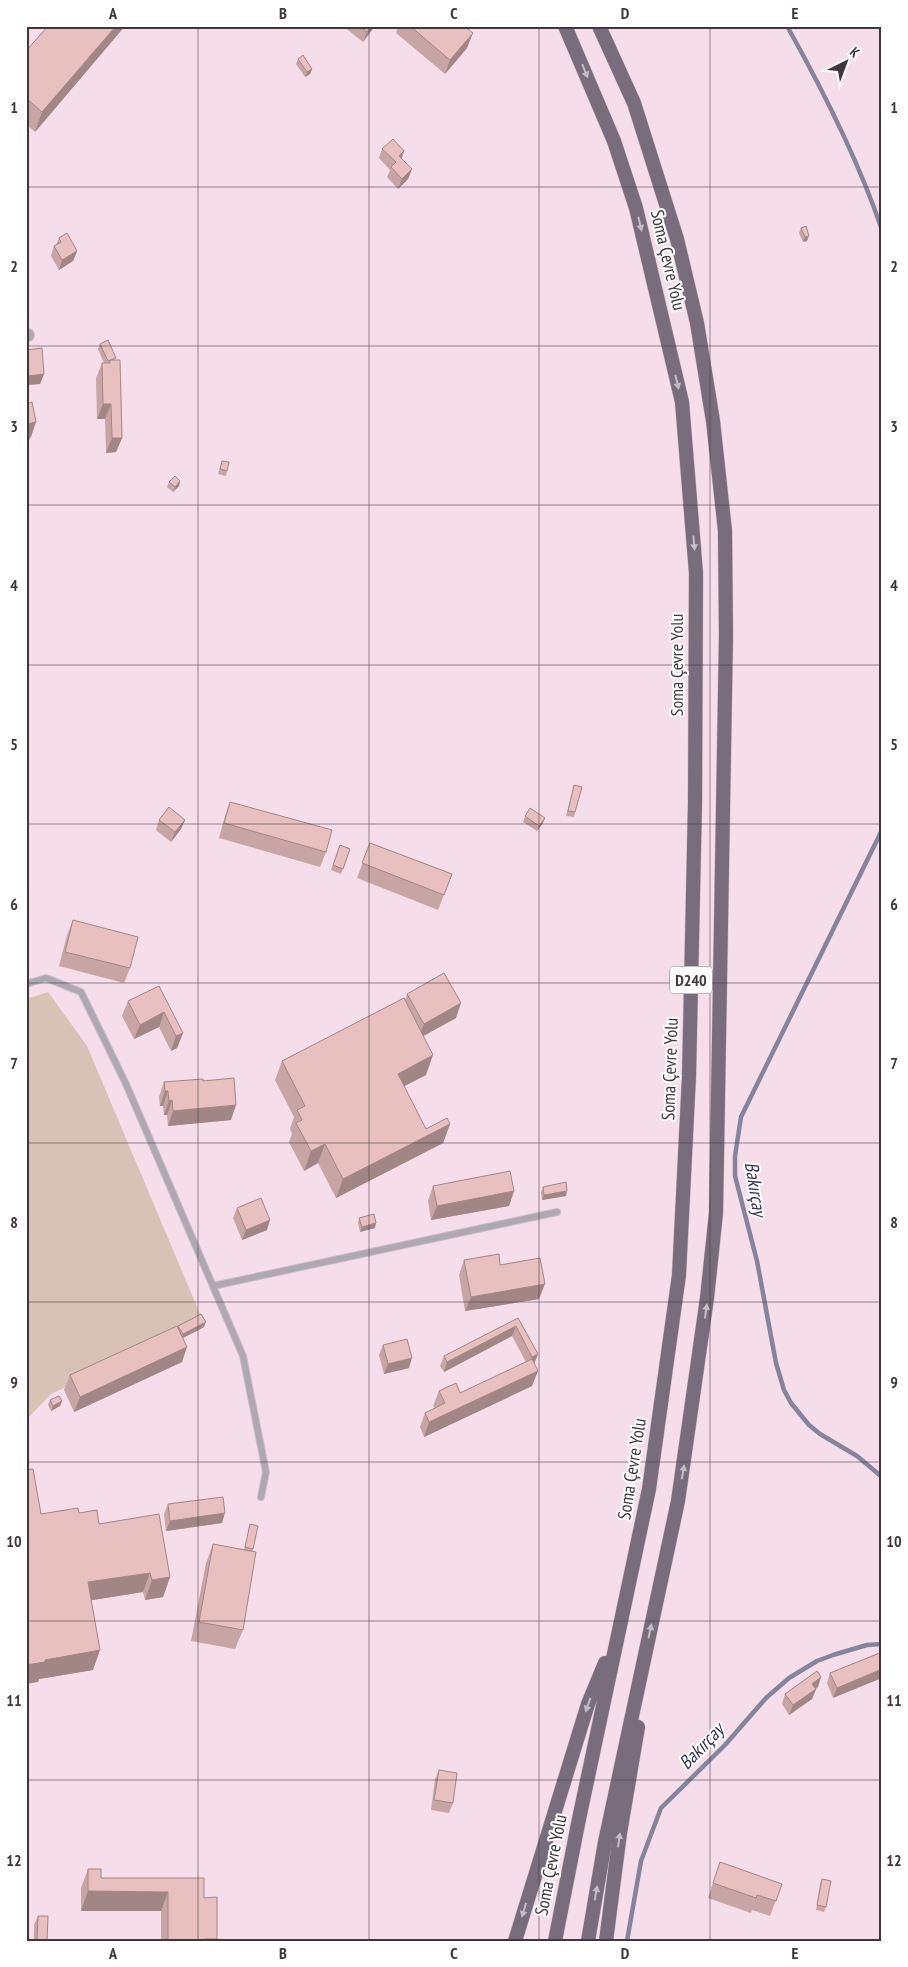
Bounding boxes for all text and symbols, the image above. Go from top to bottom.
text: A [108,3,118,23]
text: B [279,3,287,23]
text: C [450,3,458,23]
text: D [621,3,630,23]
text: E [792,3,799,23]
north arrow [820,38,870,88]
text: K [846,43,864,62]
one-way arrow [582,64,590,78]
text: 1 [10,97,18,117]
text: 1 [890,97,898,117]
street label: Soma Çevre Yolu [646,207,691,312]
one-way arrow [636,216,644,231]
text: 2 [10,256,18,276]
text: 2 [890,256,898,276]
one-way arrow [673,374,681,389]
text: 3 [10,416,18,436]
text: 3 [890,416,898,436]
one-way arrow [690,535,698,551]
text: 4 [10,575,18,595]
text: 4 [890,575,898,595]
street label: Soma Çevre Yolu [665,614,688,716]
text: 5 [10,734,18,754]
text: 5 [890,734,898,754]
text: 6 [10,894,18,914]
text: 6 [890,894,898,914]
road number: D240 [670,966,712,994]
street label: Soma Çevre Yolu [656,1017,683,1121]
text: 7 [10,1053,18,1073]
text: 7 [890,1053,898,1073]
water label: Bakırçay [740,1160,773,1221]
text: 8 [10,1212,18,1232]
text: 8 [890,1212,898,1232]
one-way arrow [702,1302,710,1318]
text: 9 [10,1372,18,1392]
text: 9 [890,1372,898,1392]
street label: Soma Çevre Yolu [612,1417,651,1521]
one-way arrow [679,1463,687,1479]
text: 10 [6,1531,22,1551]
text: 10 [886,1531,902,1551]
one-way arrow [646,1623,654,1638]
text: 11 [6,1690,22,1710]
text: 11 [886,1690,902,1710]
one-way arrow [584,1698,592,1713]
water label: Bakırçay [673,1716,731,1774]
street label: Soma Çevre Yolu [529,1812,572,1917]
one-way arrow [615,1832,623,1848]
text: 12 [6,1850,22,1870]
text: 12 [886,1850,902,1870]
one-way arrow [593,1884,601,1900]
one-way arrow [520,1903,528,1918]
text: A [108,1943,118,1963]
text: B [279,1943,287,1963]
text: C [450,1943,458,1963]
text: D [621,1943,630,1963]
text: E [792,1943,799,1963]

